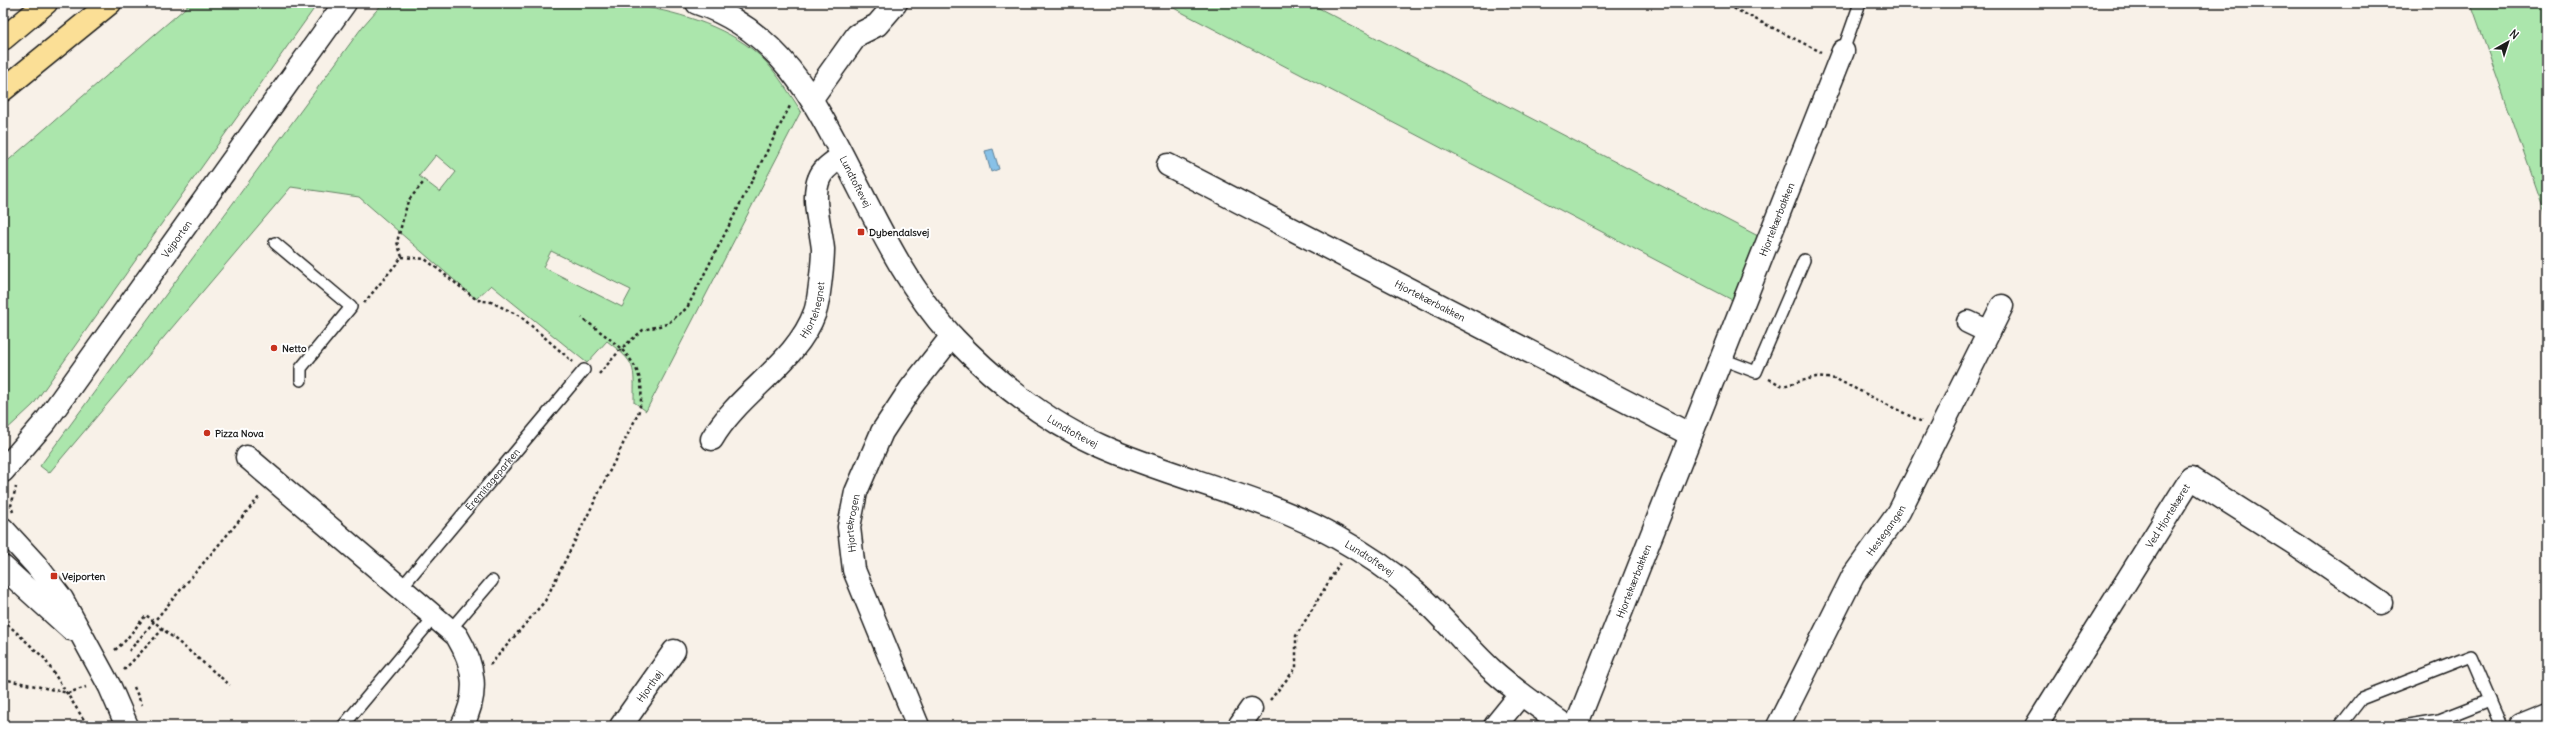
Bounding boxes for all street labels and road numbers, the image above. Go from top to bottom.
street label: Lundtoftevej [837,154,874,210]
street label: Hjortekærbakken [1757,181,1797,258]
street label: Vejporten [159,217,195,260]
street label: Hjortekærbakken [1392,277,1468,325]
street label: Hjortehegnet [797,280,827,341]
street label: Lundtoftevej [1045,412,1100,451]
street label: Eremitageparken [463,445,523,514]
street label: Ved Hjortekæret [2143,481,2193,551]
street label: Hjortekrogen [843,493,863,553]
street label: Hestegangen [1864,503,1909,559]
street label: Lundtoftevej [1342,538,1397,579]
street label: Hjortekærbakken [1613,542,1654,620]
street label: Hjorthøj [634,668,665,705]

